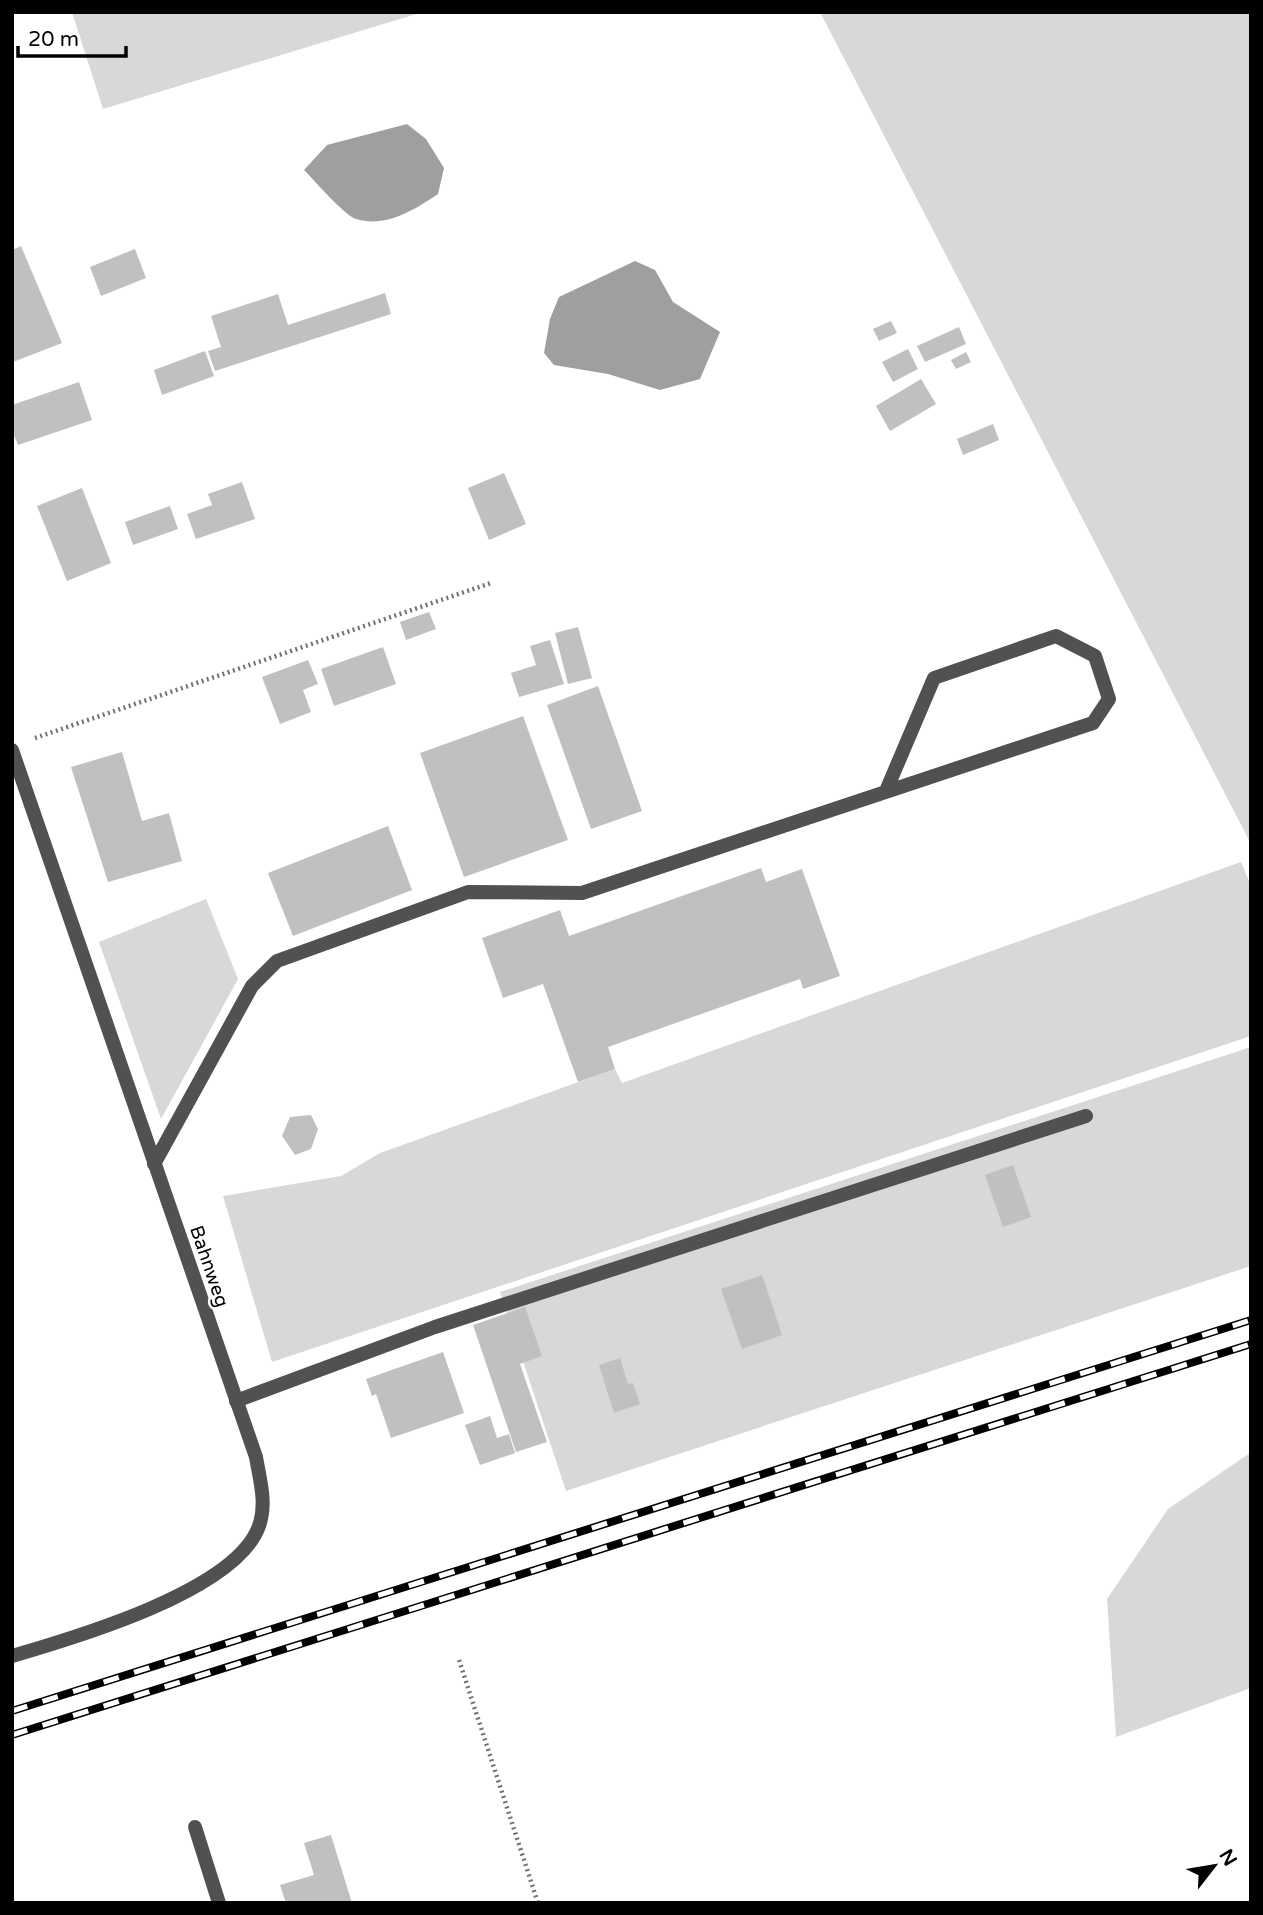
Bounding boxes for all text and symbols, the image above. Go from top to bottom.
scale bar [18,14,126,58]
text: 20 m [28,27,79,52]
street label: Bahnweg [185,1223,233,1310]
north arrow [1179,1831,1249,1901]
text: N [1214,1846,1241,1870]

